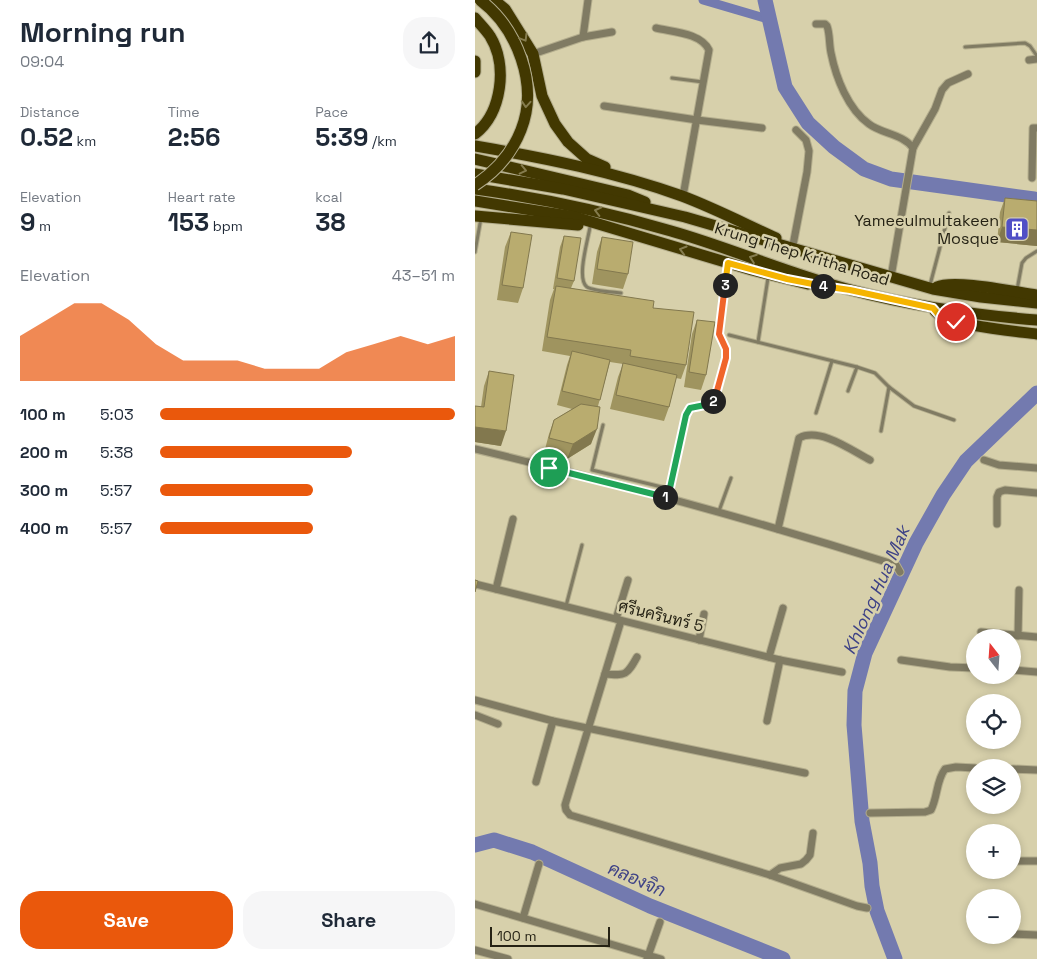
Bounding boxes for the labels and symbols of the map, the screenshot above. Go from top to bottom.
one-way arrow [518,32,528,41]
one-way arrow [521,100,532,108]
one-way arrow [518,164,527,175]
one-way arrow [593,206,602,217]
place label: Yameeulmultakeen Mosque [854,210,999,249]
building icon: Yameeulmultakeen Mosque [1004,216,1030,242]
street label: Krung Thep Kritha Road [712,217,892,291]
one-way arrow [679,245,688,256]
one-way arrow [750,254,758,264]
pin: 3 [713,272,737,298]
pin: 4 [811,274,835,298]
pin [935,301,977,343]
pin: 2 [701,388,725,414]
pin [528,447,570,489]
pin: 1 [653,484,677,510]
water label: Khlong Hua Mak [837,520,916,658]
street label: ศรีนครินทร์ 5 [616,593,706,637]
north arrow [966,629,1021,684]
water label: คลองจิก [605,856,669,902]
scale bar [490,924,610,947]

